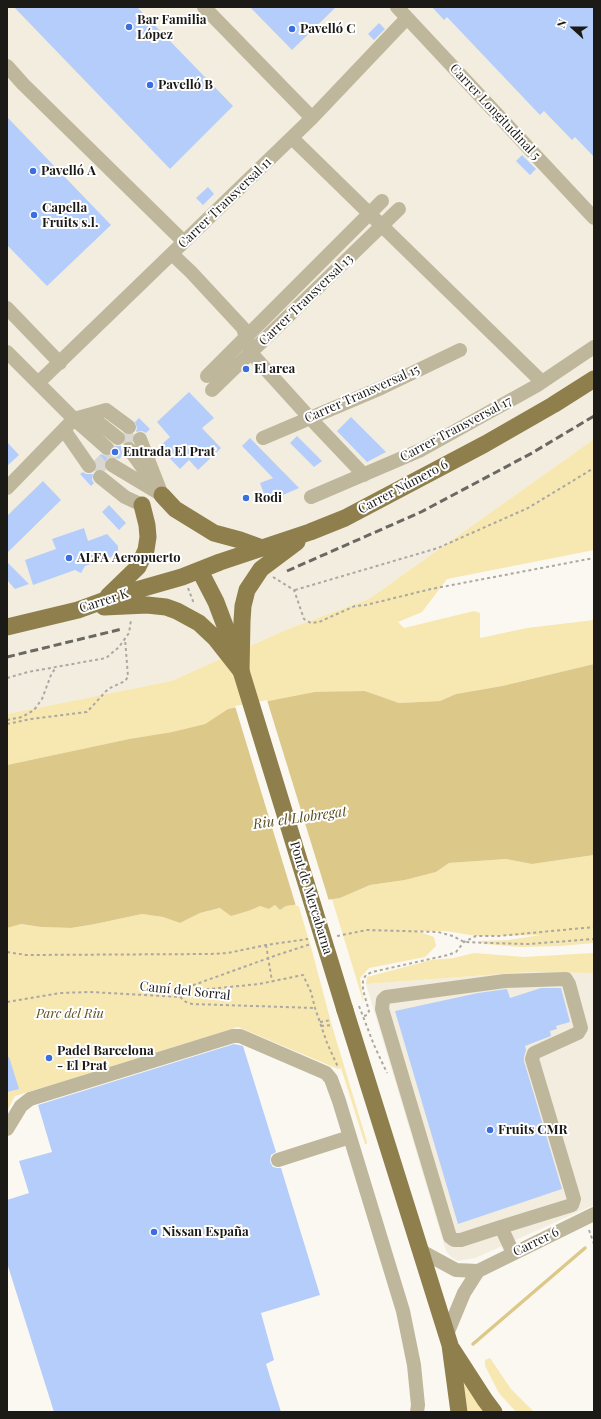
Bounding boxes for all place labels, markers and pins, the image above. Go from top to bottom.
place label: Bar Familia López [137,12,207,43]
place label: Pavelló C [300,21,355,37]
marker: Bar Familia López [124,22,134,32]
marker: Pavelló C [287,24,297,34]
place label: Pavelló B [158,77,213,93]
marker: Pavelló B [145,80,155,90]
place label: Pavelló A [41,163,96,179]
marker: Pavelló A [28,166,38,176]
place label: Capella Fruits s.l. [42,200,98,231]
marker: Capella Fruits s.l. [29,210,39,220]
place label: El area [254,361,295,377]
marker: El area [241,364,251,374]
place label: Entrada El Prat [123,444,215,460]
marker: Entrada El Prat [110,447,120,457]
place label: Rodi [254,490,282,506]
marker: Rodi [241,493,251,503]
place label: ALFA Aeropuerto [77,550,181,566]
marker: ALFA Aeropuerto [64,553,74,563]
place label: Padel Barcelona - El Prat [57,1043,154,1074]
marker: Padel Barcelona - El Prat [44,1053,54,1063]
place label: Fruits CMR [498,1122,568,1138]
marker: Fruits CMR [485,1125,495,1135]
place label: Nissan España [162,1224,249,1240]
marker: Nissan España [149,1227,159,1237]

